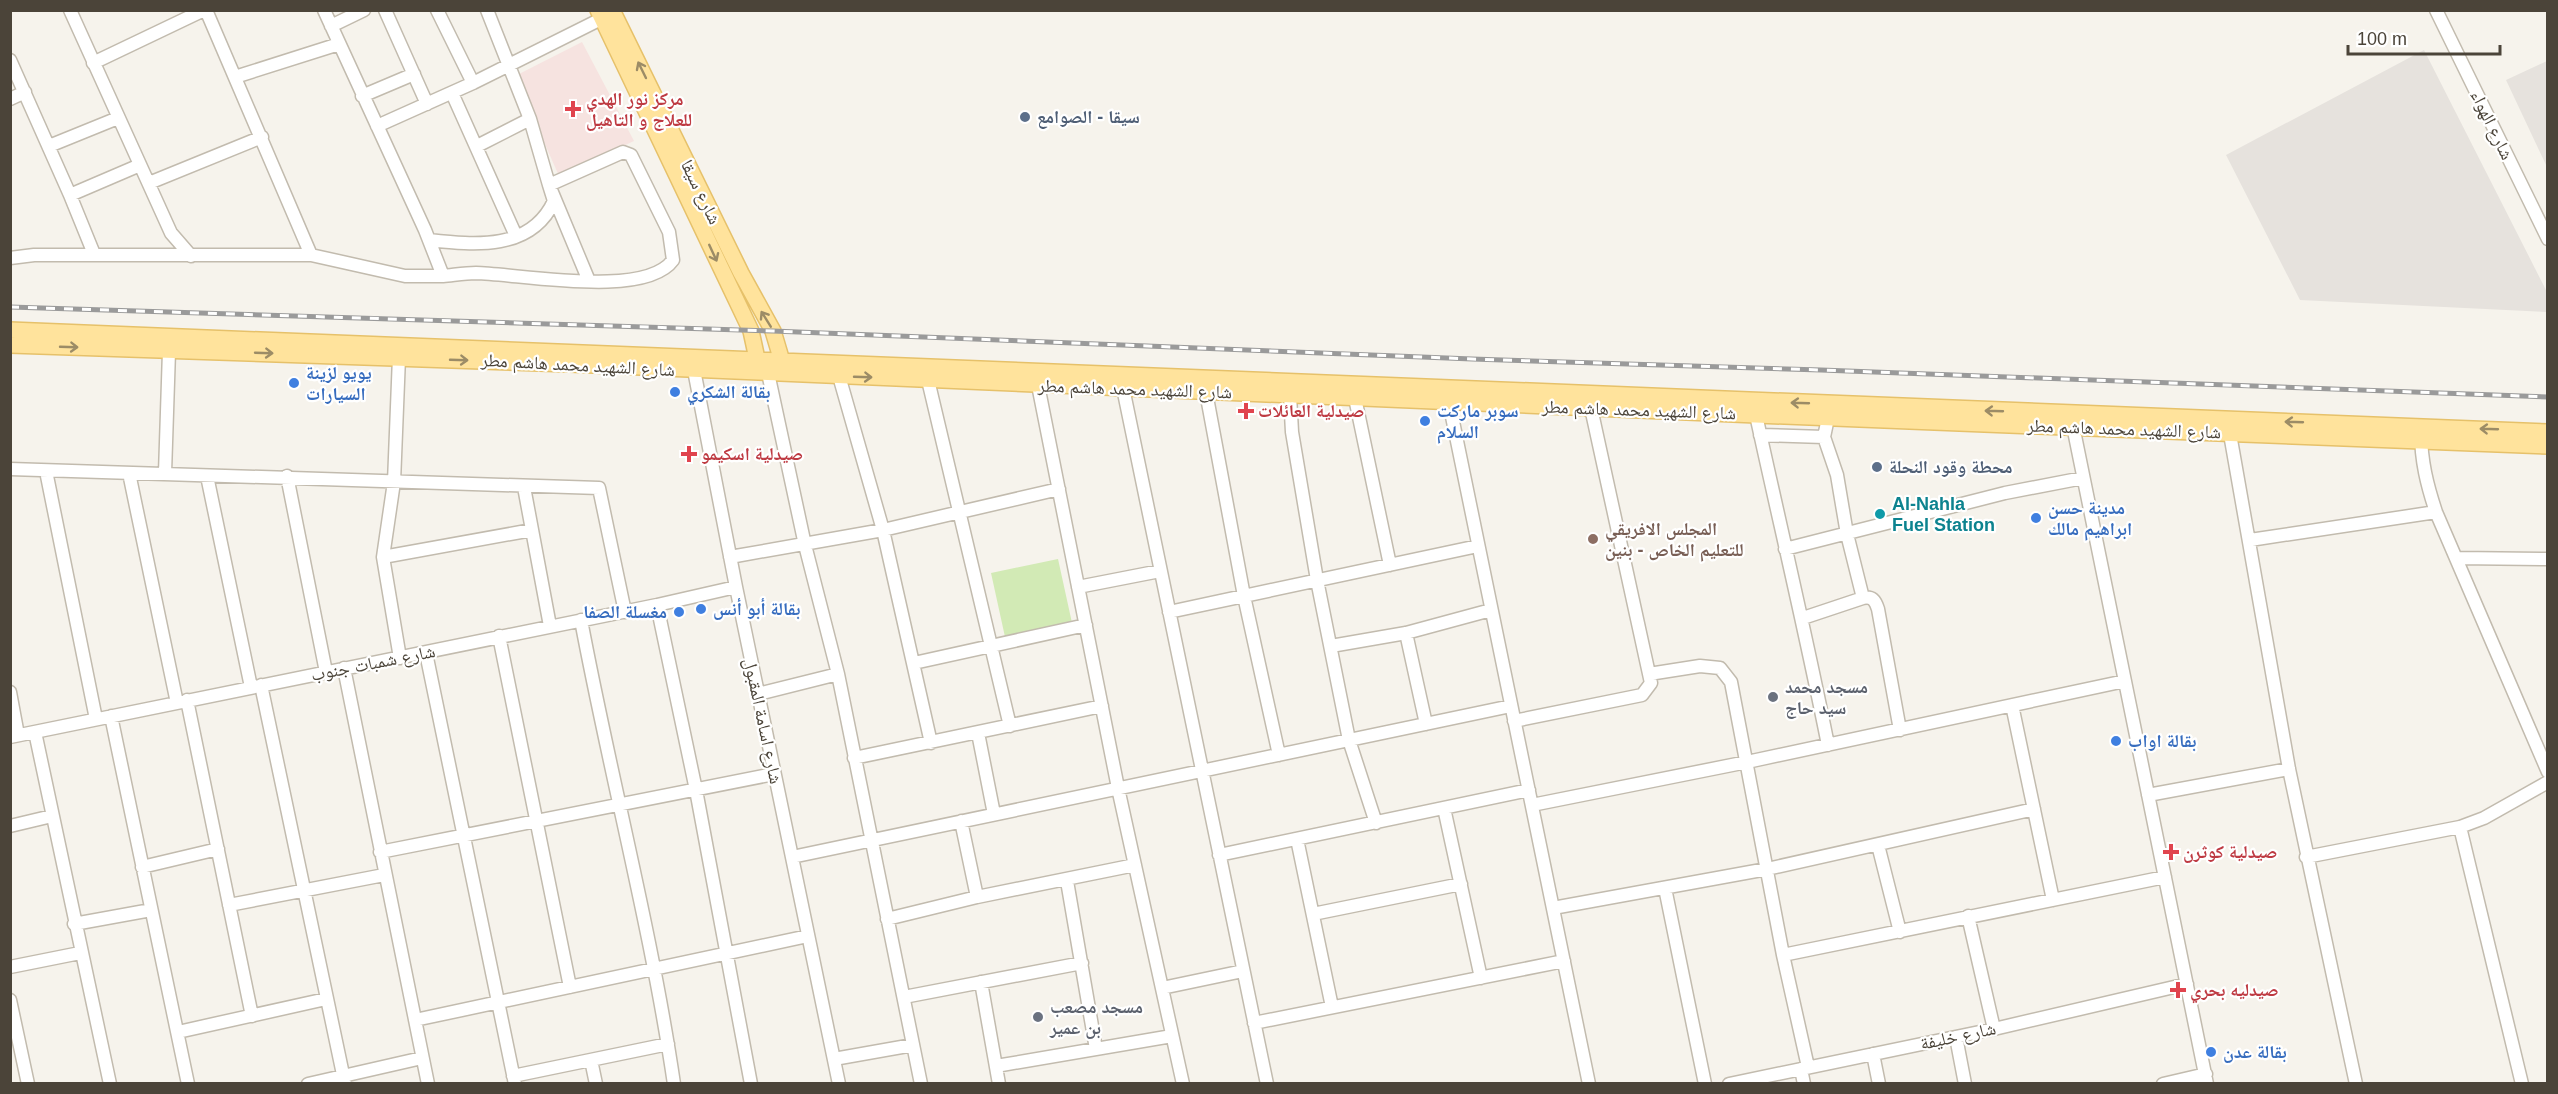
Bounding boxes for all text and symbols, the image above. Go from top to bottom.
scale bar [2348,18,2500,56]
text: 100 m [2357,29,2407,49]
one-way arrow [635,61,647,79]
street label: شارع الهواء [2466,87,2517,163]
place label: مركز نور الهدي للعلاج و التاهيل [586,89,692,131]
marker: مركز نور الهدي للعلاج و التاهيل [564,100,582,118]
place label: سيقا - الصوامع [1037,107,1140,129]
marker: سيقا - الصوامع [1018,110,1032,124]
street label: شارع سيقا [676,157,725,228]
one-way arrow [707,244,719,262]
one-way arrow [760,311,772,328]
one-way arrow [58,342,78,353]
one-way arrow [253,348,273,359]
street label: شارع الشهيد محمد هاشم مطر [479,350,675,382]
one-way arrow [448,354,468,365]
place label: يويو لزينة السيارات [306,363,372,404]
one-way arrow [853,372,873,383]
marker: يويو لزينة السيارات [287,376,301,390]
street label: شارع الشهيد محمد هاشم مطر [1037,376,1232,404]
place label: بقالة الشكري [687,382,770,406]
marker: بقالة الشكري [668,385,682,399]
street label: شارع الشهيد محمد هاشم مطر [1541,397,1736,425]
one-way arrow [1790,398,1810,409]
place label: صيدلية العائلات [1258,401,1364,421]
place label: سوبر ماركت السلام [1437,401,1519,444]
marker: صيدلية العائلات [1239,404,1253,418]
one-way arrow [1985,405,2005,416]
marker: سوبر ماركت السلام [1418,414,1432,428]
street label: شارع الشهيد محمد هاشم مطر [2026,416,2221,444]
one-way arrow [2285,416,2305,428]
one-way arrow [2480,424,2500,435]
place label: صيدلية اسكيمو [701,444,803,464]
marker: صيدلية اسكيمو [682,447,696,461]
place label: محطة وقود النحلة [1889,457,2013,477]
marker: محطة وقود النحلة [1870,460,1884,474]
place label: Al-Nahla Fuel Station [1892,494,1995,535]
place label: مدينة حسن ابراهيم مالك [2048,498,2132,541]
marker: Al-Nahla Fuel Station [1873,507,1887,521]
marker: مدينة حسن ابراهيم مالك [2029,511,2043,525]
place label: المجلس الافريقي للتعليم الخاص - بنين [1605,519,1744,562]
marker: المجلس الافريقي للتعليم الخاص - بنين [1586,532,1600,546]
place label: بقالة أبو أنس [713,598,801,620]
place label: مغسلة الصفا [583,602,667,622]
marker: بقالة أبو أنس [694,602,708,616]
marker: مغسلة الصفا [672,605,686,619]
street label: شارع شمبات جنوب [309,641,437,686]
street label: شارع اسامة المقبول [739,656,786,786]
place label: مسجد محمد سيد حاج [1785,677,1868,719]
marker: مسجد محمد سيد حاج [1766,690,1780,704]
place label: بقالة اواب [2128,731,2197,752]
marker: بقالة اواب [2109,734,2123,748]
place label: صيدلية كوثرن [2183,842,2277,863]
marker: صيدلية كوثرن [2164,845,2178,859]
place label: صيدليه بحري [2190,980,2279,1004]
marker: صيدليه بحري [2171,983,2185,997]
place label: مسجد مصعب بن عمير [1049,997,1143,1039]
marker: مسجد مصعب بن عمير [1031,1010,1045,1024]
street label: شارع خليفة [1918,1018,1998,1055]
place label: بقالة عدن [2223,1042,2287,1063]
marker: بقالة عدن [2204,1045,2218,1059]

